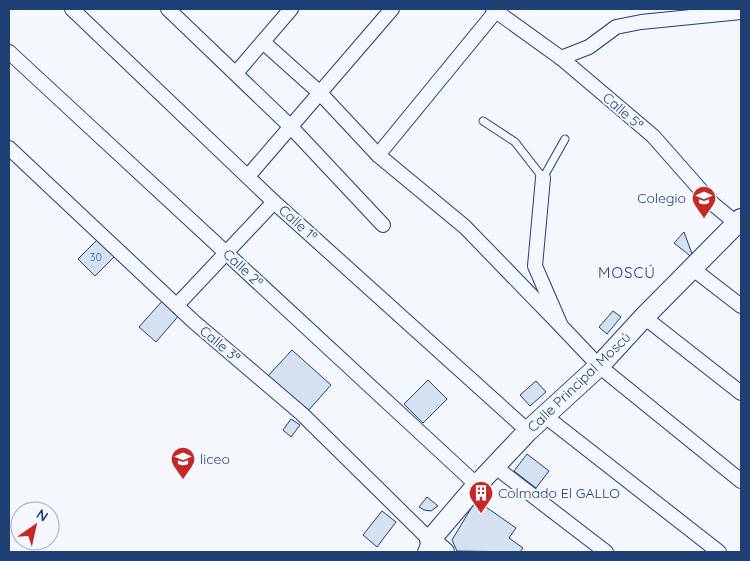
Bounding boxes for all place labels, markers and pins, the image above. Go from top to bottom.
school or university icon: Colegio [691,185,717,219]
place label: Colegio [637,189,686,207]
school or university icon: liceo [170,446,196,480]
place label: liceo [200,450,230,468]
building icon: Colmado El GALLO [468,480,494,514]
place label: Colmado El GALLO [498,484,620,502]

